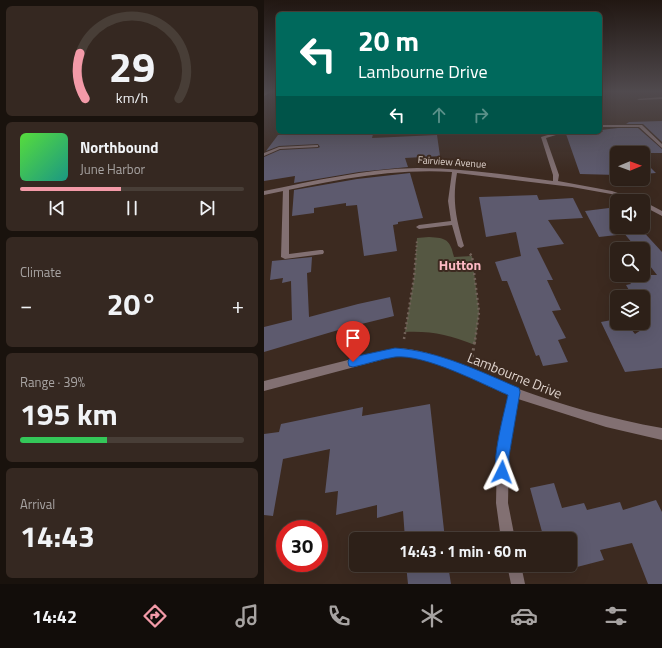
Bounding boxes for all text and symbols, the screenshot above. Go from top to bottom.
text: 20 m [358,19,419,62]
icon: left [292,28,344,80]
text: 29 [109,35,155,98]
text: Lambourne Drive [358,58,488,85]
text: km/h [116,86,148,108]
icon: left [386,104,408,126]
icon: ahead [428,104,450,126]
icon: right [470,104,492,126]
text: Northbound [80,136,159,159]
north arrow [610,146,650,186]
map controls [610,146,650,330]
street label: Fairview Avenue [417,152,487,172]
text: June Harbor [80,159,145,179]
button: sound [610,194,650,234]
icon: previous [46,197,68,219]
icon: pause [121,197,143,219]
icon: next [196,197,218,219]
button: search [610,242,650,282]
district label: Hutton [439,254,481,275]
text: Climate [20,262,61,282]
text: 20° [107,281,157,327]
text: − [20,288,32,322]
text: + [232,288,244,322]
button: layers [610,290,650,330]
pin [336,321,370,362]
icon: arrive [342,327,364,349]
street label: Lambourne Drive [464,346,566,404]
text: Range · 39% [20,372,85,392]
text: 195 km [20,391,118,437]
position arrow [481,451,523,493]
text: Arrival [20,494,55,514]
text: 14:43 [20,513,95,559]
speed limit sign: 30 [276,520,328,572]
text: 14:43 · 1 min · 60 m [399,540,527,563]
icon: directions [141,602,169,630]
icon: music [233,602,261,630]
icon: phone [325,602,353,630]
icon: climate [418,602,446,630]
icon: car [510,602,538,630]
icon: filters [602,602,630,630]
text: 14:42 [32,603,77,630]

